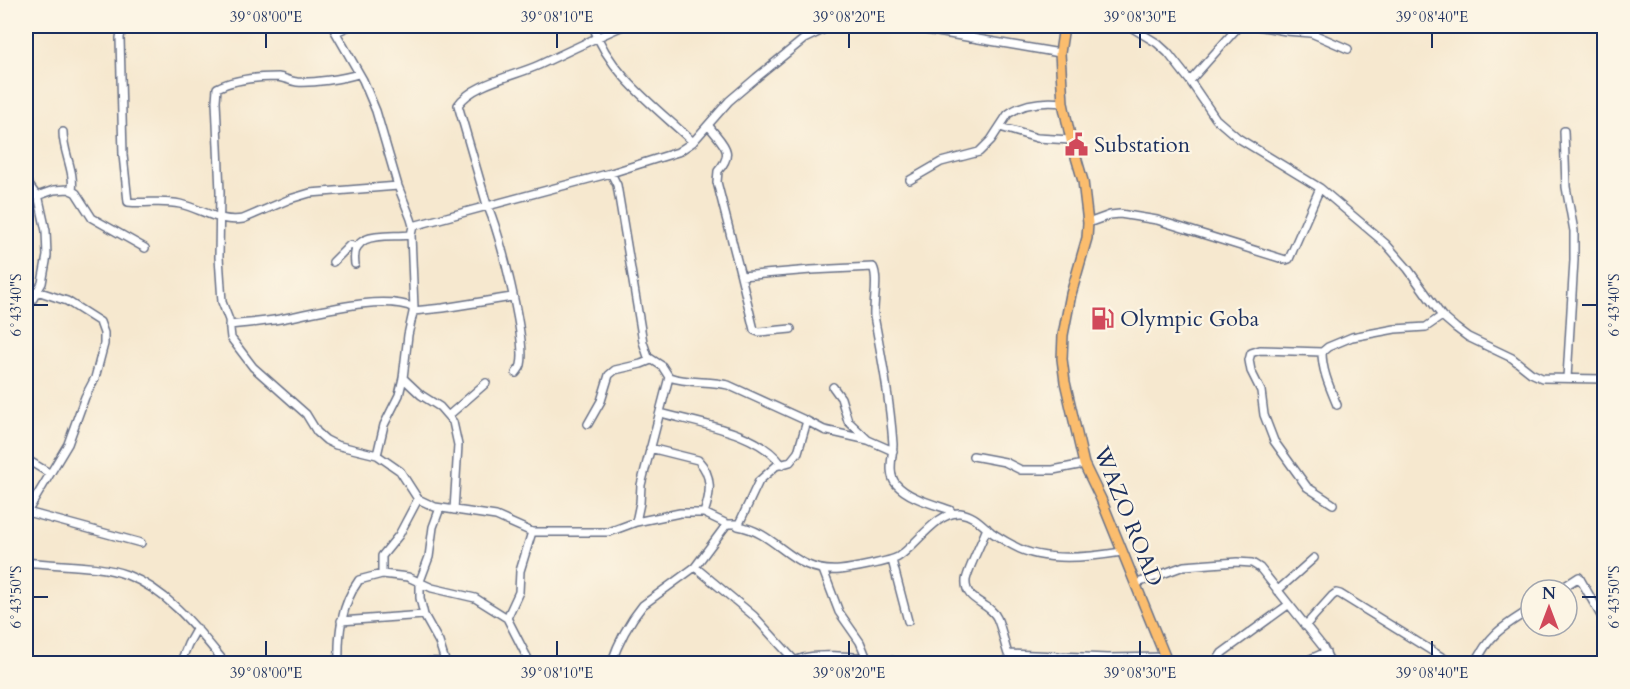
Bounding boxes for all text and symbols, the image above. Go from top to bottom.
text: 39°08'00"E [230,7,302,27]
text: 39°08'10"E [521,7,593,27]
text: 39°08'20"E [813,7,885,27]
text: 39°08'30"E [1104,7,1176,27]
text: 39°08'40"E [1396,7,1468,27]
place label: Substation [1094,130,1191,160]
public building icon: Substation [1063,131,1089,157]
text: 6°43'40"S [6,273,26,337]
text: 6°43'40"S [1604,273,1624,337]
place label: Olympic Goba [1120,304,1260,334]
fuel station icon: Olympic Goba [1089,305,1115,331]
street label: WAZO ROAD [1086,441,1170,591]
text: 6°43'50"S [6,565,26,629]
text: 6°43'50"S [1604,565,1624,629]
north arrow [1519,578,1579,638]
text: N [1542,583,1556,605]
text: 39°08'00"E [230,663,302,683]
text: 39°08'10"E [521,663,593,683]
text: 39°08'20"E [813,663,885,683]
text: 39°08'30"E [1104,663,1176,683]
text: 39°08'40"E [1396,663,1468,683]

